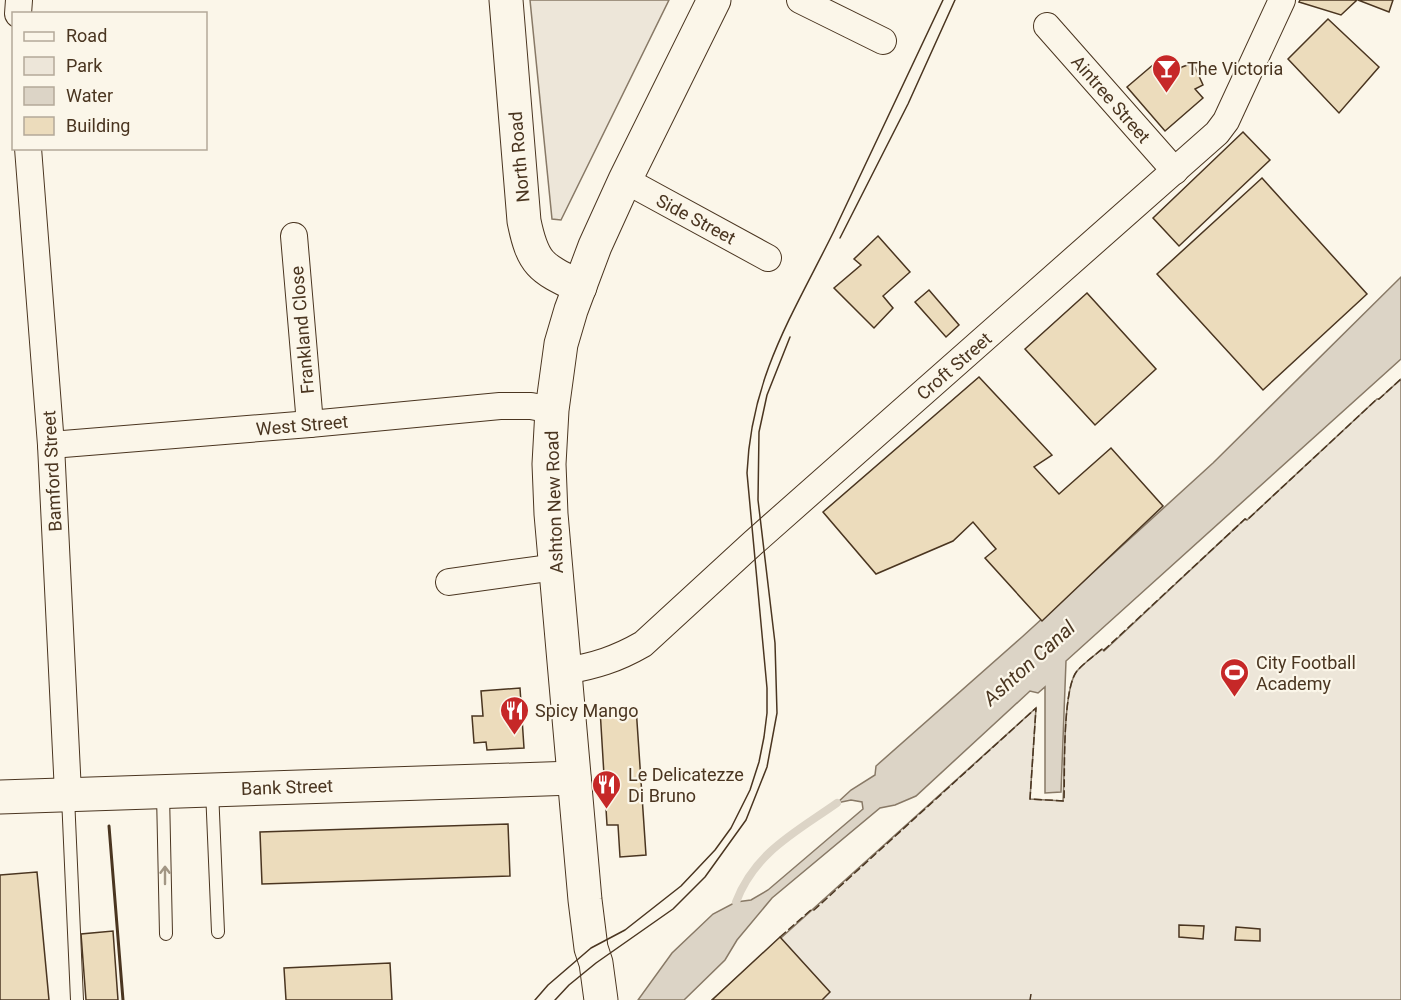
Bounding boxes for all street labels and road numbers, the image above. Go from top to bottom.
street label: Aintree Street [1067,51,1155,147]
street label: North Road [505,111,533,203]
street label: Side Street [653,189,739,249]
street label: Frankland Close [286,265,318,395]
street label: Croft Street [912,328,996,404]
street label: Bamford Street [38,410,66,532]
street label: West Street [255,411,349,439]
street label: Ashton New Road [541,430,567,574]
street label: Bank Street [241,775,333,799]

